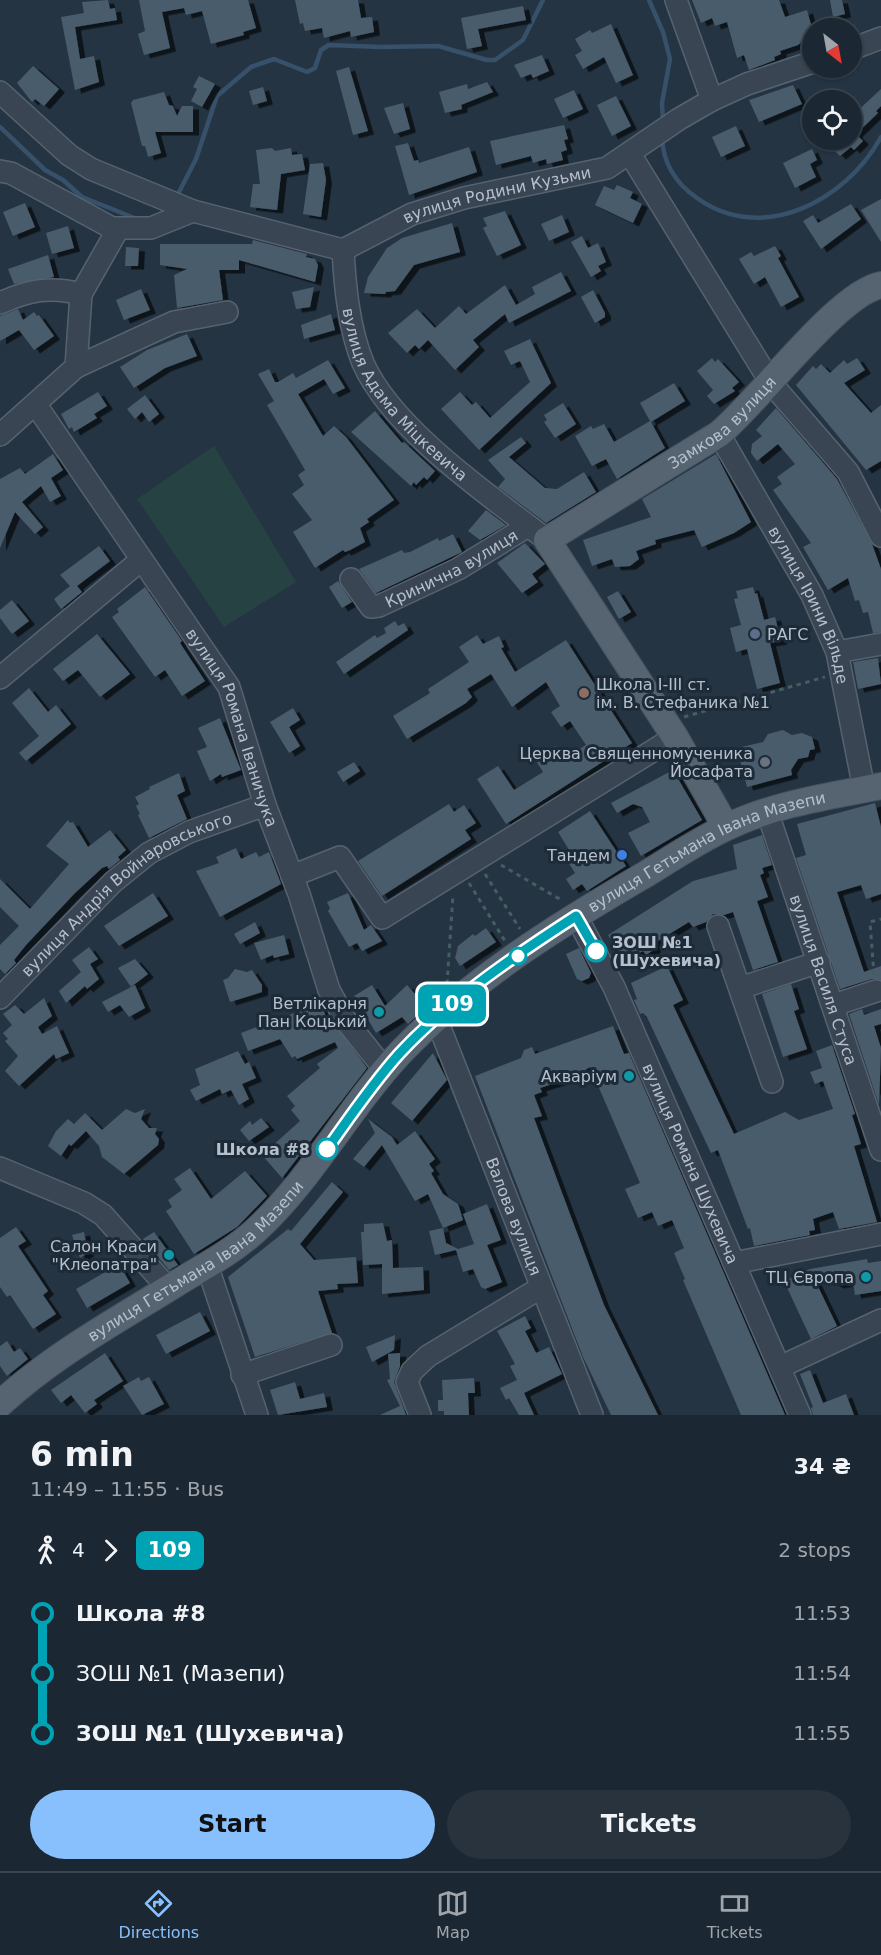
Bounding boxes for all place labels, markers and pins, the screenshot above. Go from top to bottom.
place label: РАГС [767,625,809,644]
marker: РАГС [748,627,762,641]
place label: Школа I-III ст. ім. В. Стефаника №1 [596,675,770,712]
marker: Школа I-III ст. ім. В. Стефаника №1 [577,686,591,700]
place label: Церква Священномученика Йосафата [520,744,753,781]
marker: Церква Священномученика Йосафата [758,755,772,769]
place label: Тандем [546,846,610,865]
marker: Тандем [615,848,629,862]
place label: ЗОШ №1 (Шухевича) [612,933,721,970]
marker: ЗОШ №1 (Шухевича) [585,940,607,962]
unlabelled marker [509,947,527,965]
place label: Ветлікарня Пан Коцький [258,994,367,1031]
marker: Ветлікарня Пан Коцький [372,1005,386,1019]
place label: Акваріум [541,1067,617,1086]
marker: Акваріум [622,1069,636,1083]
marker: Школа #8 [316,1138,338,1160]
place label: Школа #8 [216,1140,310,1159]
place label: Салон Краси "Клеопатра" [50,1237,157,1274]
marker: Салон Краси "Клеопатра" [162,1248,176,1262]
place label: ТЦ Європа [765,1268,854,1287]
marker: ТЦ Європа [859,1270,873,1284]

